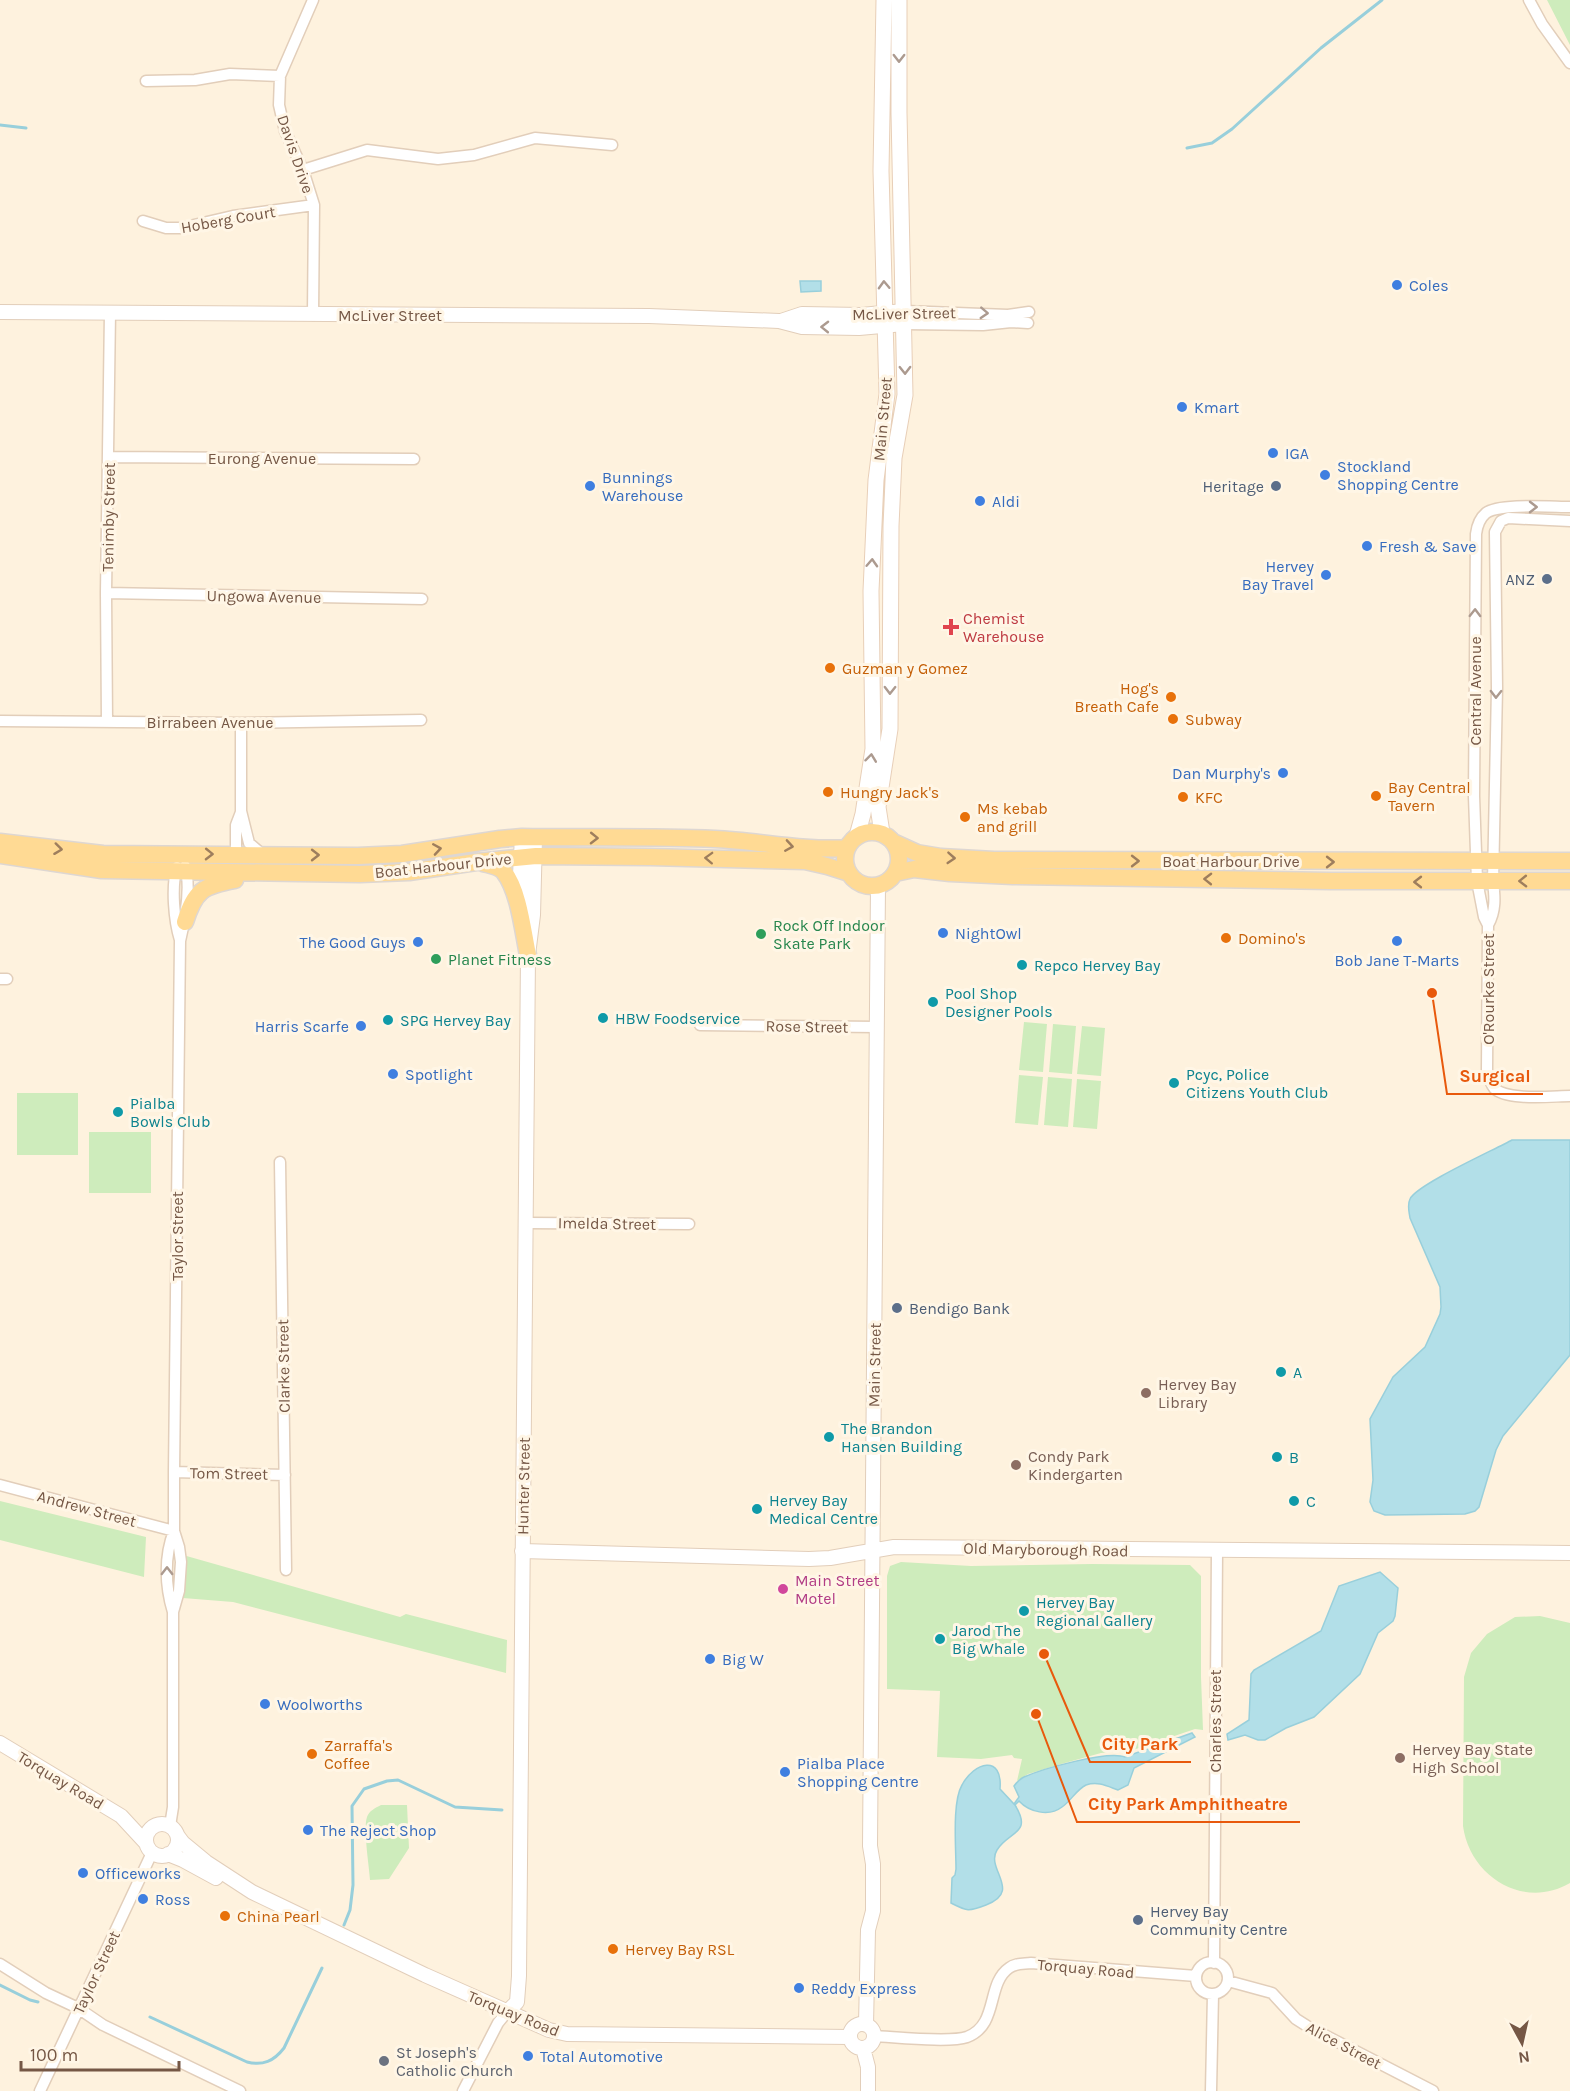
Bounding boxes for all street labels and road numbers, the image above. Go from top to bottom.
street label: Davis Drive [273,112,318,196]
street label: Hoberg Court [179,202,277,237]
street label: McLiver Street [852,303,956,324]
street label: McLiver Street [338,306,442,325]
street label: Main Street [869,376,896,462]
street label: Eurong Avenue [208,449,316,468]
street label: Tenimby Street [98,462,119,572]
street label: Ungowa Avenue [206,586,322,607]
street label: Central Avenue [1466,636,1485,746]
street label: Birrabeen Avenue [146,713,274,732]
street label: Boat Harbour Drive [374,849,512,882]
street label: Boat Harbour Drive [1162,852,1300,871]
street label: O'Rourke Street [1479,933,1498,1045]
street label: Rose Street [765,1016,849,1037]
street label: Taylor Street [168,1191,187,1281]
street label: Imelda Street [558,1213,656,1234]
street label: Clarke Street [273,1319,294,1413]
street label: Main Street [864,1323,885,1407]
street label: Hunter Street [513,1437,534,1535]
street label: Tom Street [190,1463,268,1484]
street label: Andrew Street [35,1486,138,1531]
street label: Old Maryborough Road [963,1539,1129,1560]
street label: Charles Street [1206,1670,1225,1772]
street label: Torquay Road [14,1747,107,1814]
street label: Taylor Street [69,1928,124,2017]
street label: Torquay Road [1037,1955,1135,1982]
street label: Torquay Road [465,1986,562,2040]
street label: Alice Street [1303,2018,1385,2073]

